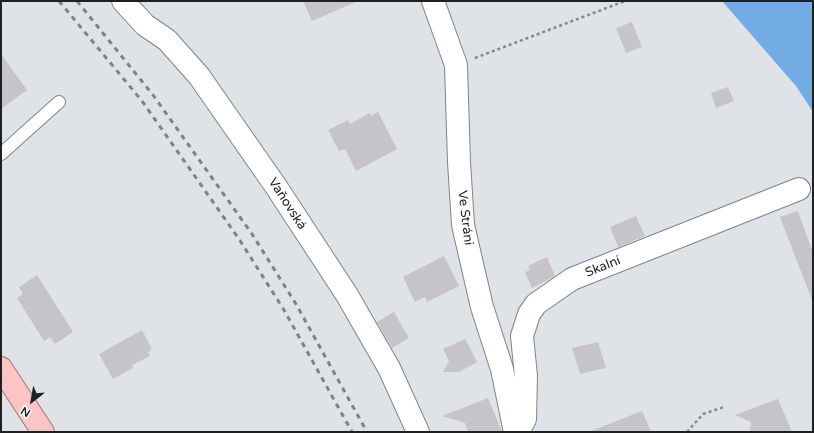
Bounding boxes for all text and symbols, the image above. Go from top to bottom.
street label: Vaňovská [264,175,310,233]
street label: Ve Stráni [454,190,476,246]
street label: Skalní [583,253,623,281]
north arrow [12,381,52,421]
text: N [18,404,33,420]

